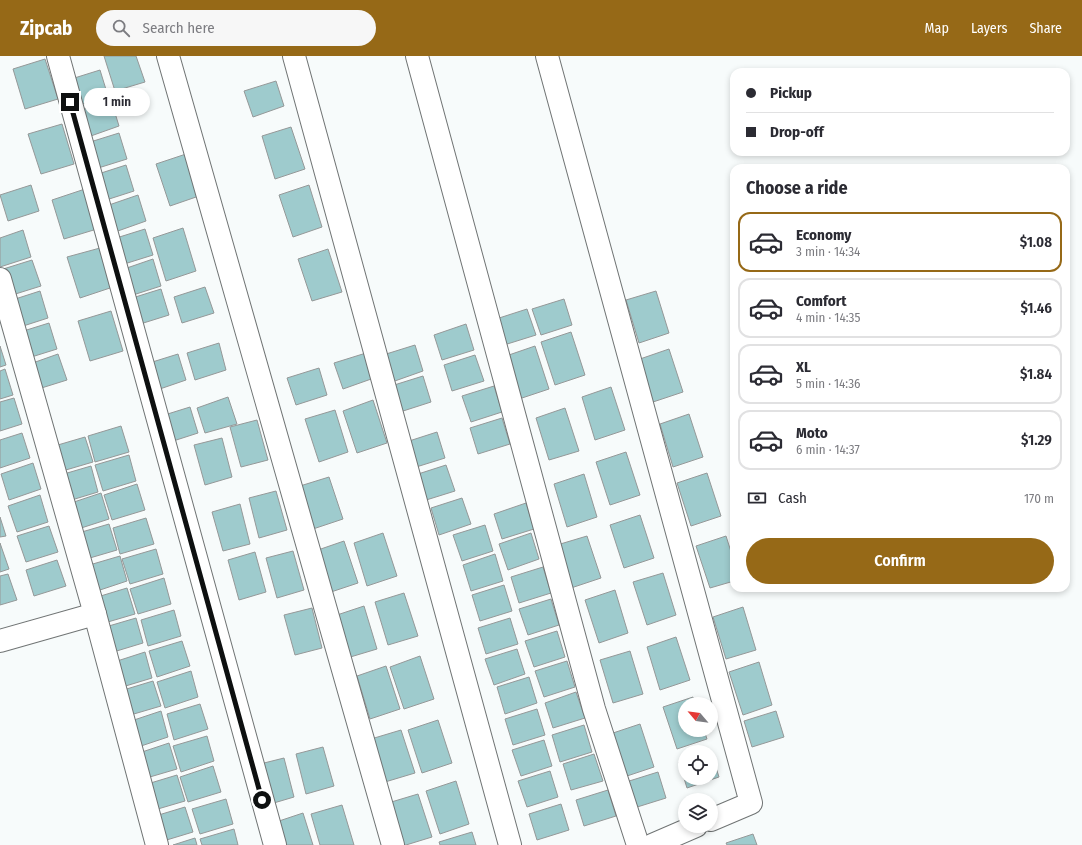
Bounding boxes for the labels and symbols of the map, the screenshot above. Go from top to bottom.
callout: 1 min [84,88,150,116]
route end [61,93,79,111]
north arrow [678,697,718,737]
route start [253,791,271,809]

